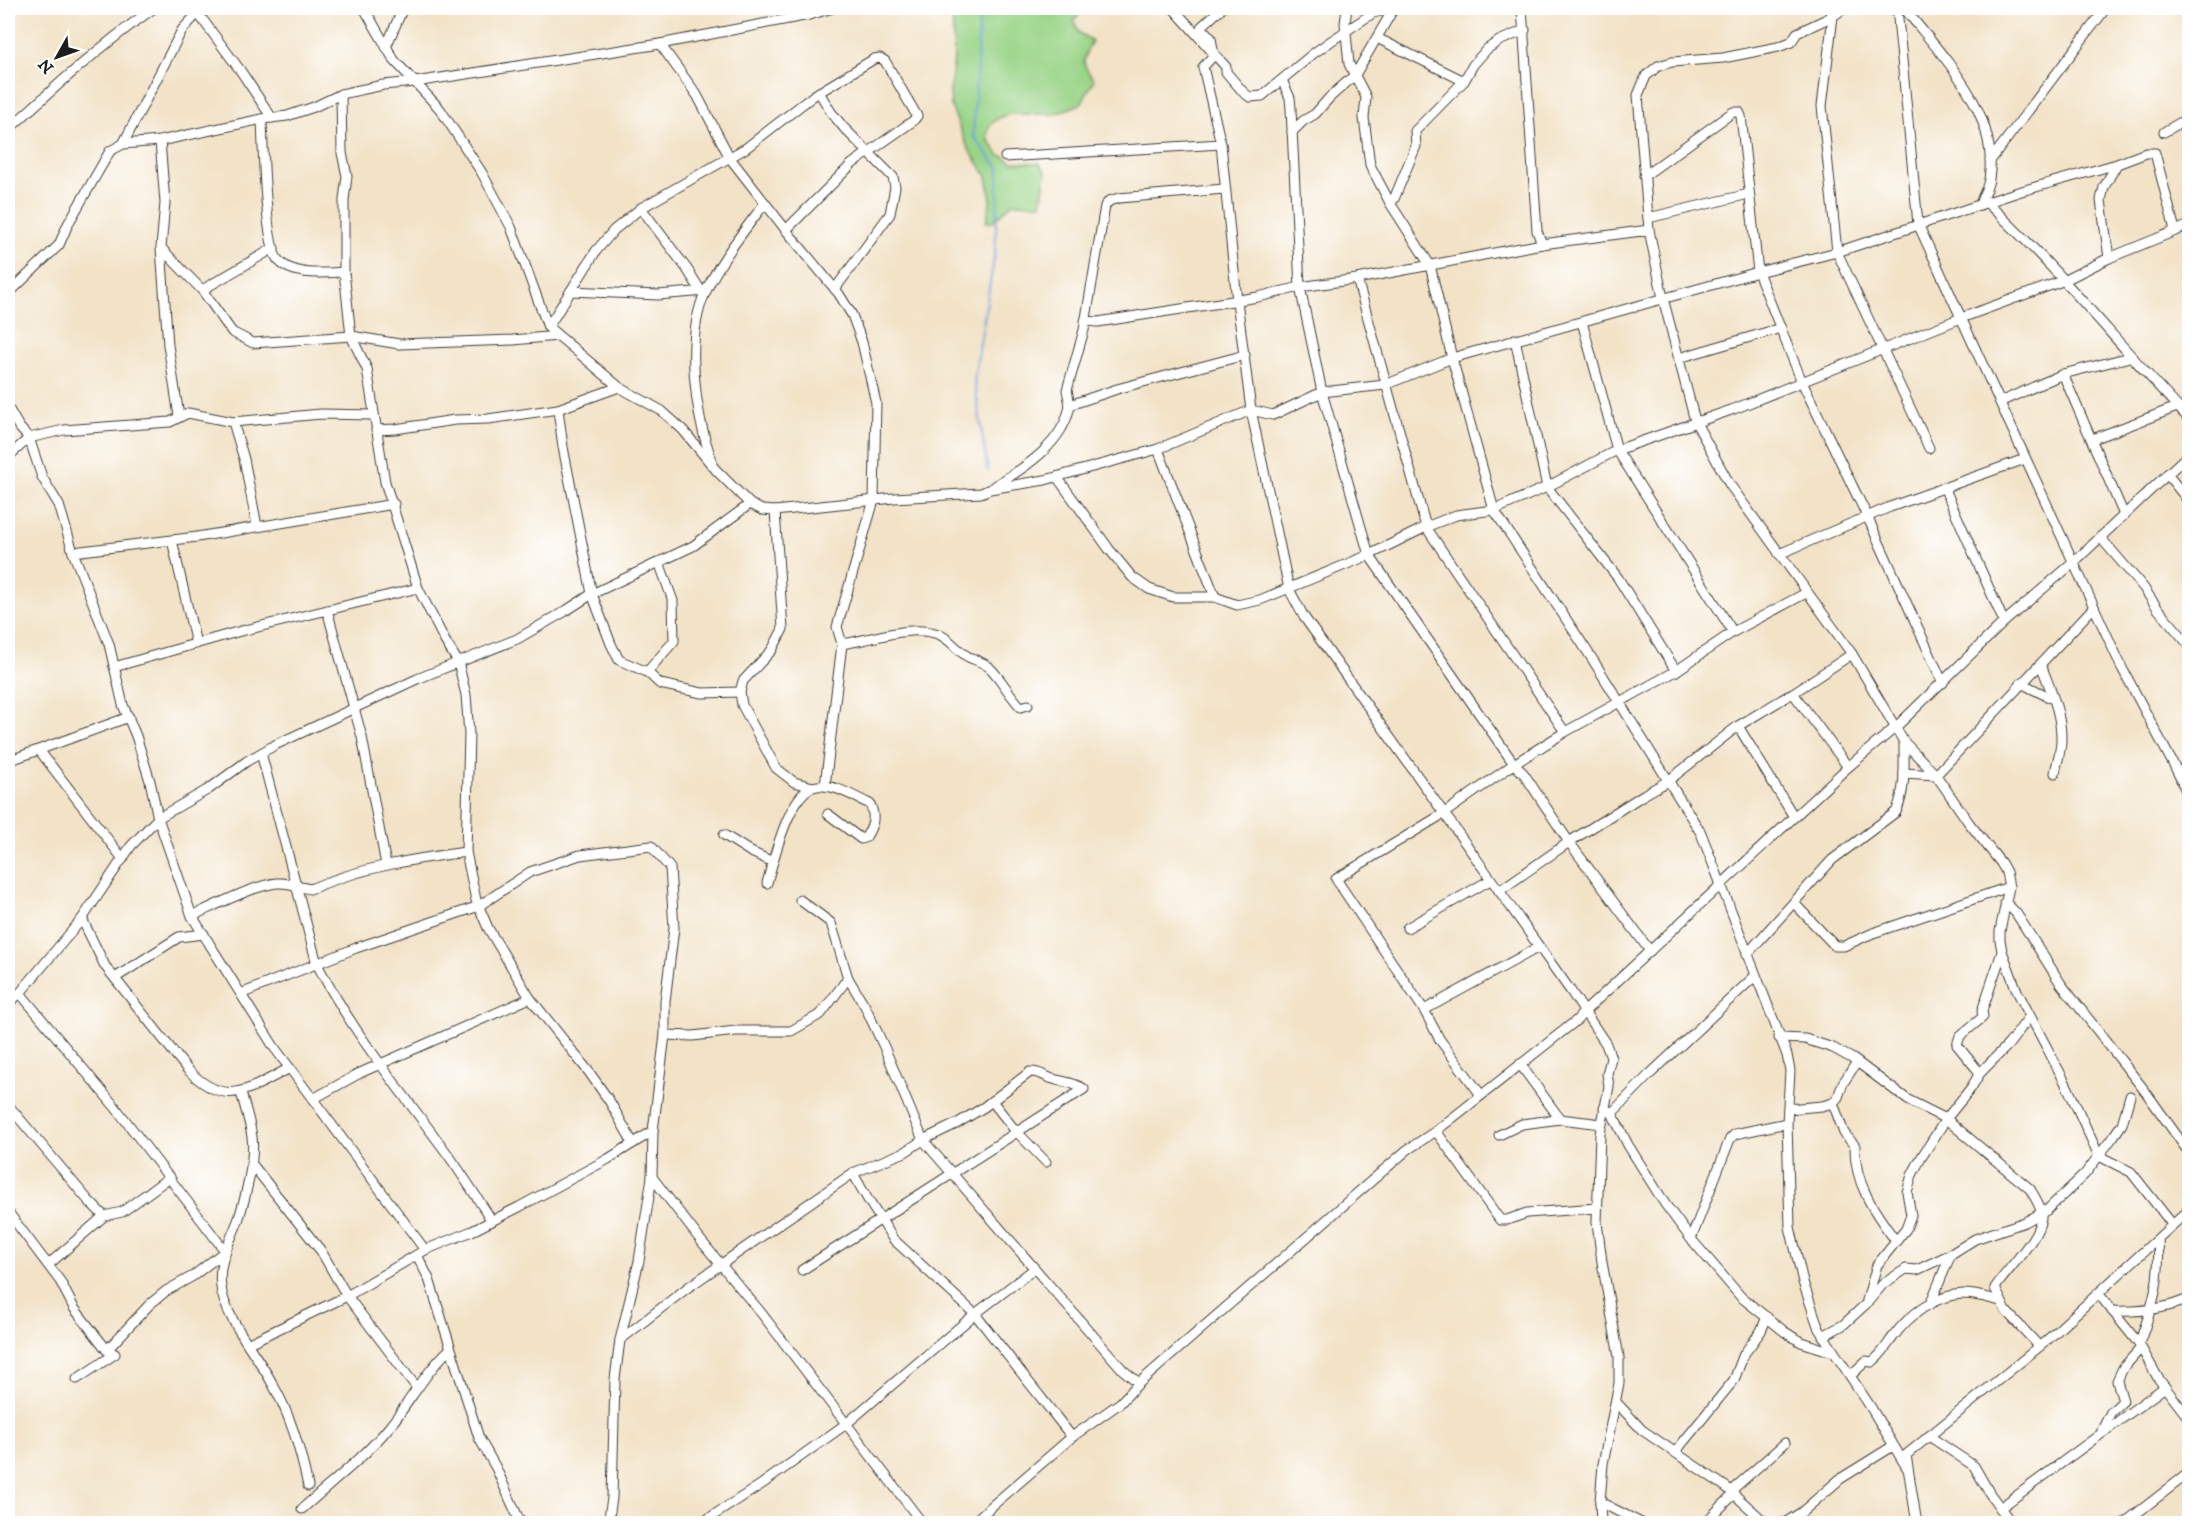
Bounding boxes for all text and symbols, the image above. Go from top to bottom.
north arrow [27,27,87,87]
text: N [34,55,58,77]

